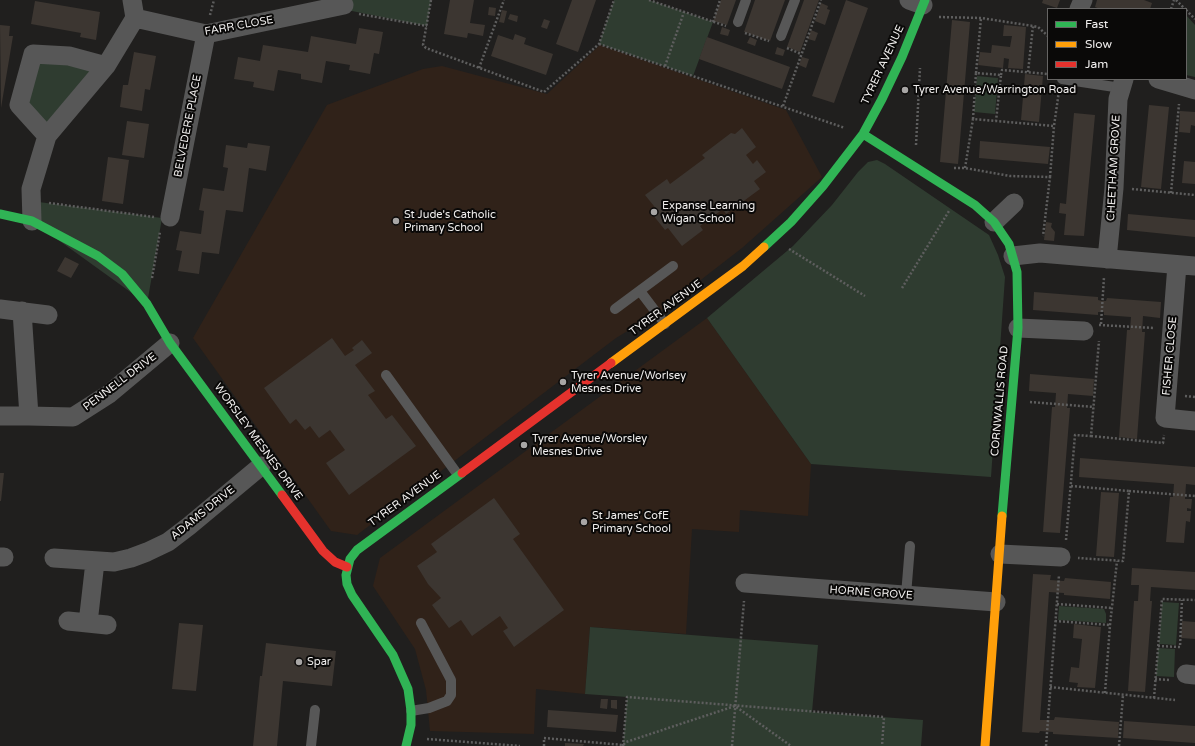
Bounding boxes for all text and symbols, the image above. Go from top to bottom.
legend [1047,8,1187,80]
street label: FARR CLOSE [204,13,274,39]
text: Fast [1085,17,1108,31]
street label: TYRER AVENUE [859,23,907,107]
text: Slow [1085,37,1112,51]
text: Jam [1085,57,1108,71]
street label: BELVEDERE PLACE [172,74,204,178]
place label: Tyrer Avenue/Warrington Road [913,83,1076,97]
marker: Tyrer Avenue/Warrington Road [900,85,910,95]
street label: CHEETHAM GROVE [1105,115,1123,221]
place label: Expanse Learning Wigan School [662,199,755,225]
marker: Expanse Learning Wigan School [649,207,659,217]
place label: St Jude's Catholic Primary School [404,208,496,234]
marker: St Jude's Catholic Primary School [391,216,401,226]
street label: TYRER AVENUE [627,277,705,339]
street label: FISHER CLOSE [1160,316,1180,396]
street label: CORNWALLIS ROAD [989,345,1011,457]
street label: PENNELL DRIVE [81,350,159,414]
place label: Tyrer Avenue/Worlsey Mesnes Drive [571,369,686,395]
marker: Tyrer Avenue/Worlsey Mesnes Drive [558,377,568,387]
street label: WORSLEY MESNES DRIVE [211,381,305,503]
place label: Tyrer Avenue/Worsley Mesnes Drive [532,432,647,458]
marker: Tyrer Avenue/Worsley Mesnes Drive [519,440,529,450]
street label: TYRER AVENUE [366,468,444,530]
street label: ADAMS DRIVE [168,483,238,543]
place label: St James' CofE Primary School [592,509,671,535]
marker: St James' CofE Primary School [579,517,589,527]
street label: HORNE GROVE [829,584,913,602]
place label: Spar [307,655,331,669]
marker: Spar [294,657,304,667]

